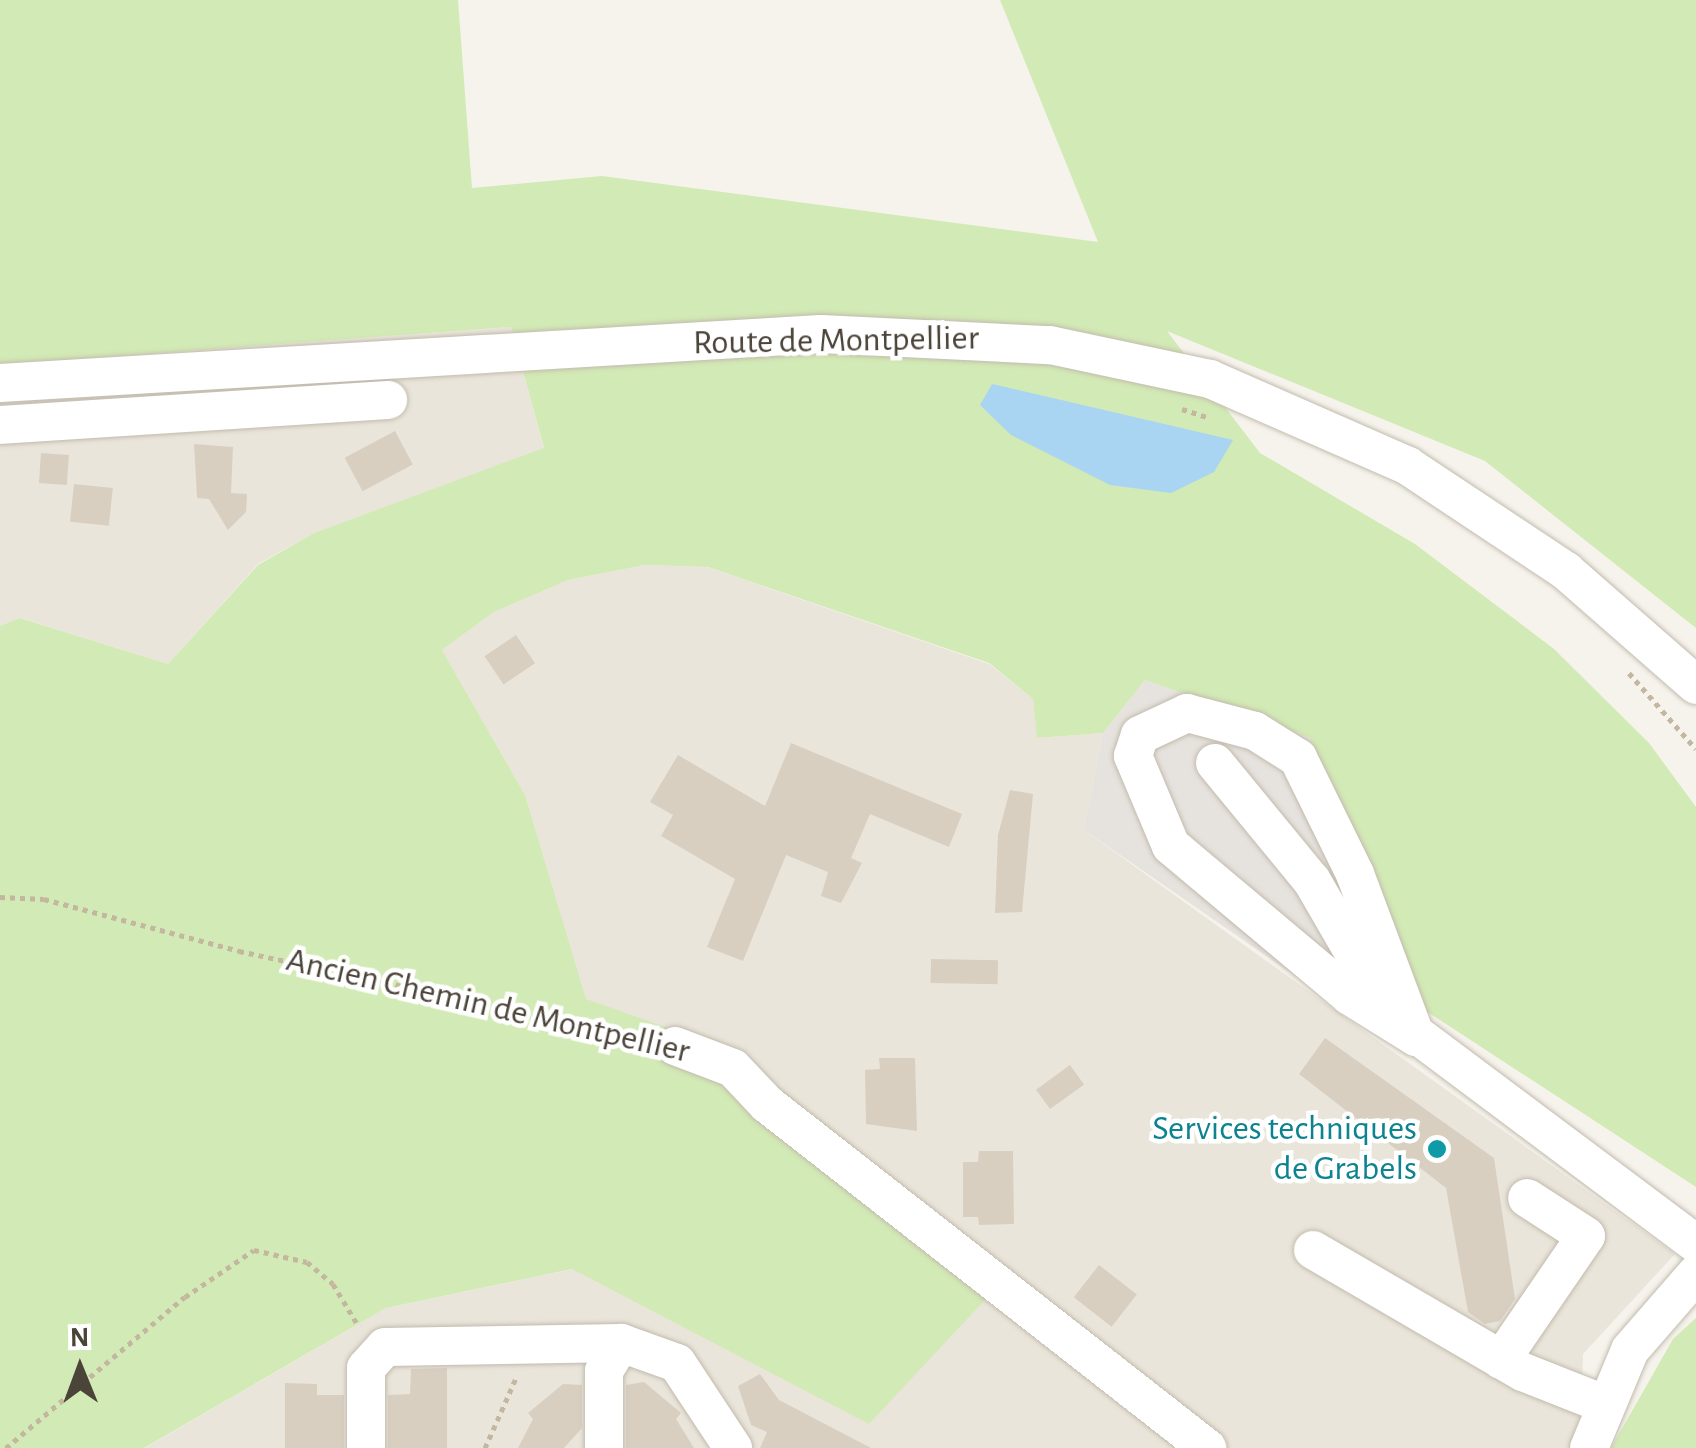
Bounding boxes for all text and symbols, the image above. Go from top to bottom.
street label: Route de Montpellier [693,318,979,364]
street label: Ancien Chemin de Montpellier [282,939,694,1073]
place label: Services techniques de Grabels [1152,1108,1417,1190]
marker: Services techniques de Grabels [1426,1138,1448,1160]
north arrow [30,1318,130,1418]
text: N [69,1324,89,1352]

